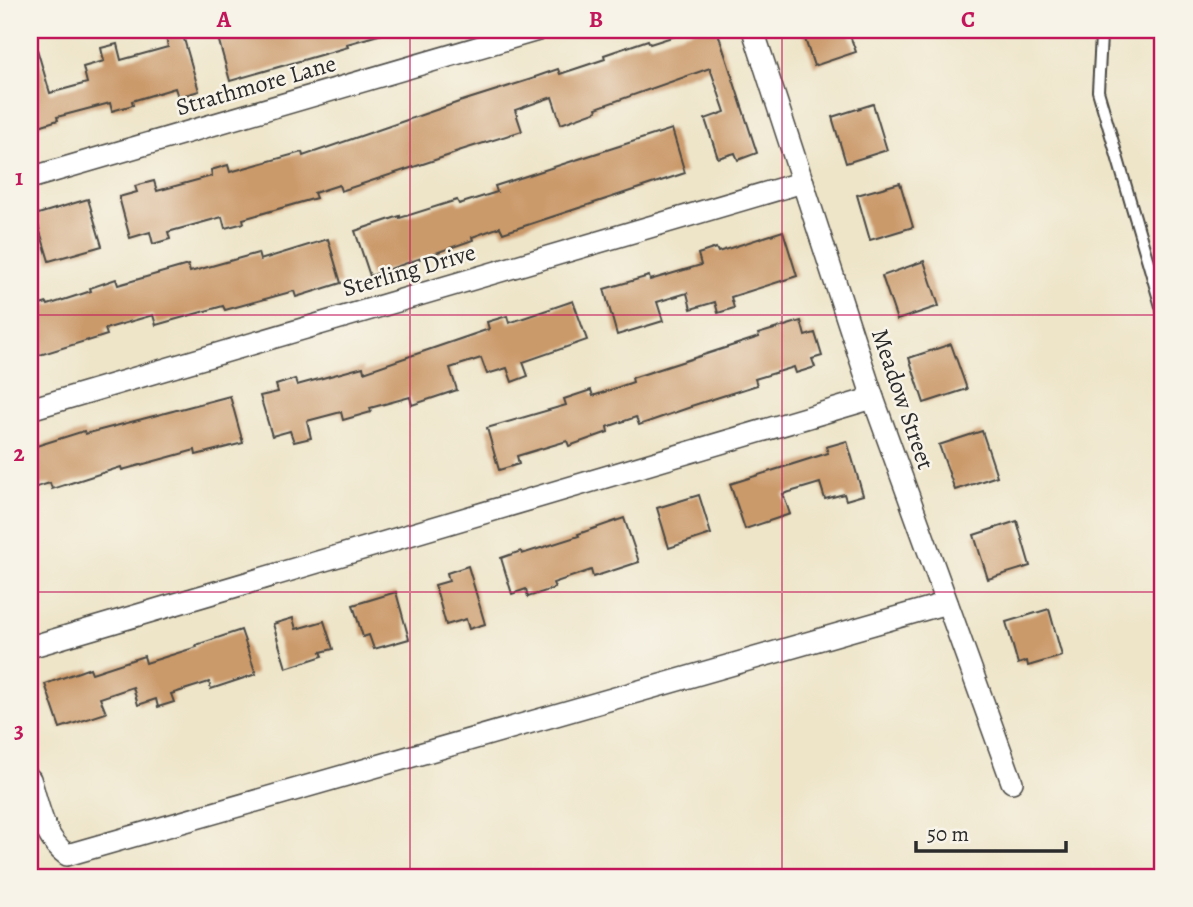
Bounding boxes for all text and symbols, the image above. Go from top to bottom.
text: A [216,4,232,35]
text: B [589,4,603,35]
text: C [961,4,975,35]
street label: Strathmore Lane [172,47,340,123]
text: 1 [15,162,23,193]
street label: Sterling Drive [339,236,479,304]
street label: Meadow Street [864,324,942,474]
text: 2 [13,438,25,469]
text: 3 [14,715,24,746]
scale bar [916,809,1067,853]
text: 50 m [927,820,969,848]

